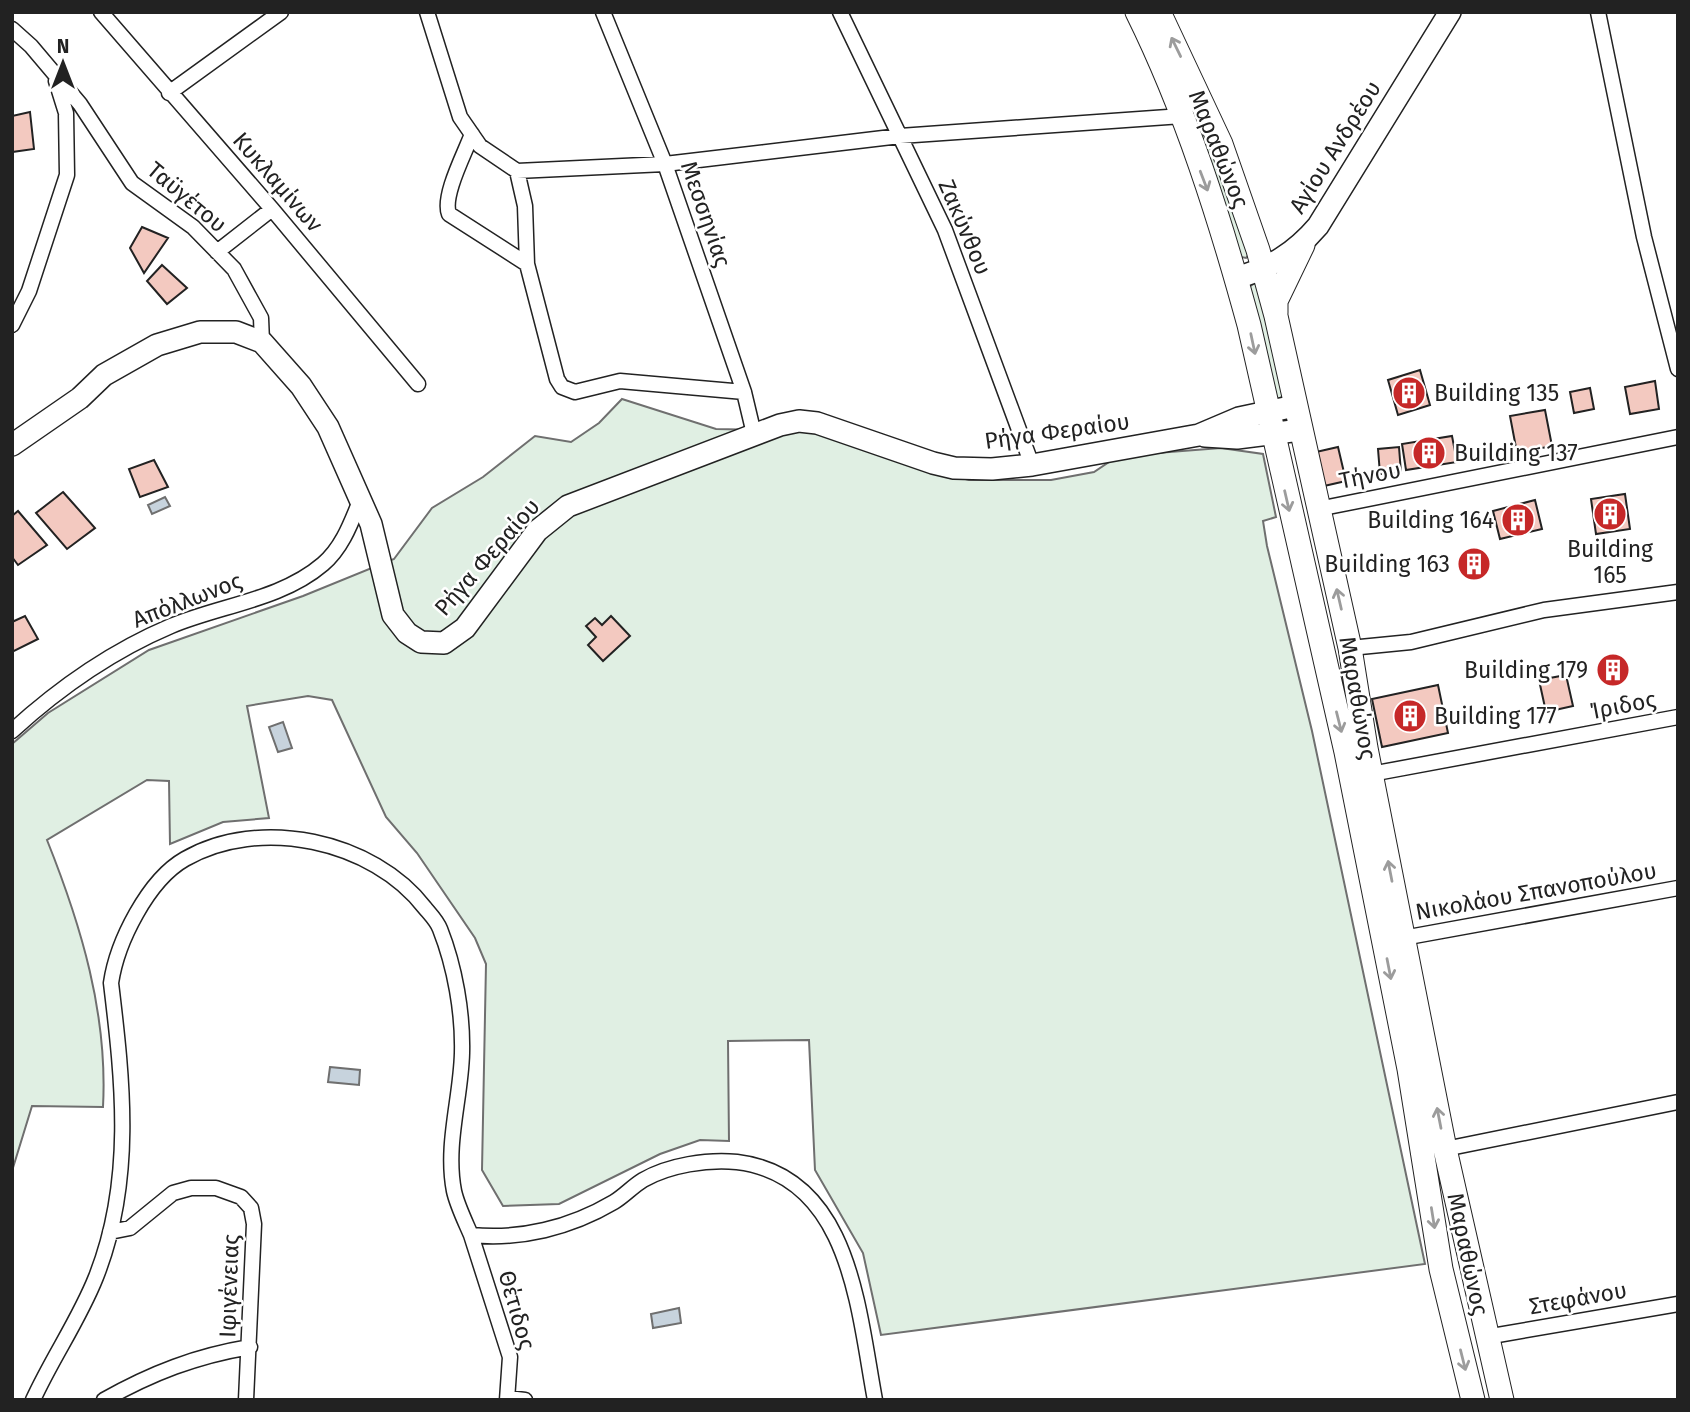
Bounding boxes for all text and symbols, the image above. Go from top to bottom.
north arrow [28,28,98,98]
text: N [57,35,69,58]
one-way arrow [1169,37,1182,58]
street label: Αγίου Ανδρέου [1283,76,1387,218]
street label: Μαραθώνος [1183,86,1255,212]
street label: Κυκλαμίνων [227,126,329,238]
street label: Ταϋγέτου [142,156,232,238]
street label: Μεσσηνίας [675,157,737,271]
one-way arrow [1199,170,1211,191]
street label: Ζακύνθου [932,175,998,279]
one-way arrow [1246,332,1260,355]
building icon: Building 135 [1390,374,1428,412]
place label: Building 135 [1434,379,1559,407]
street label: Ρήγα Φεραίου [983,407,1131,455]
building icon: Building 137 [1410,434,1448,472]
place label: Building 137 [1454,439,1578,467]
street label: Τήνου [1337,455,1403,495]
one-way arrow [1281,489,1294,512]
street label: Ρήγα Φεραίου [428,493,546,621]
building icon: Building 165 [1591,495,1629,533]
building icon: Building 164 [1499,501,1537,539]
place label: Building 164 [1367,506,1494,534]
place label: Building 165 [1567,535,1653,589]
building icon: Building 163 [1455,545,1493,583]
place label: Building 163 [1324,550,1450,578]
street label: Απόλλωνος [128,566,246,634]
one-way arrow [1332,588,1345,611]
street label: Μαραθώνος [1333,634,1383,762]
building icon: Building 179 [1594,651,1632,689]
place label: Building 179 [1464,656,1588,684]
street label: Ίριδος [1588,685,1658,725]
building icon: Building 177 [1391,697,1429,735]
place label: Building 177 [1434,702,1557,730]
one-way arrow [1333,711,1346,733]
street label: Νικολάου Σπανοπούλου [1413,856,1659,926]
one-way arrow [1383,860,1396,883]
one-way arrow [1383,957,1397,980]
one-way arrow [1431,1107,1445,1130]
street label: Μαραθώνος [1441,1190,1495,1318]
one-way arrow [1427,1206,1440,1228]
street label: Ιφιγένειας [213,1233,245,1338]
street label: Θέτιδος [492,1267,542,1353]
street label: Στεφάνου [1527,1276,1629,1320]
one-way arrow [1457,1348,1470,1371]

